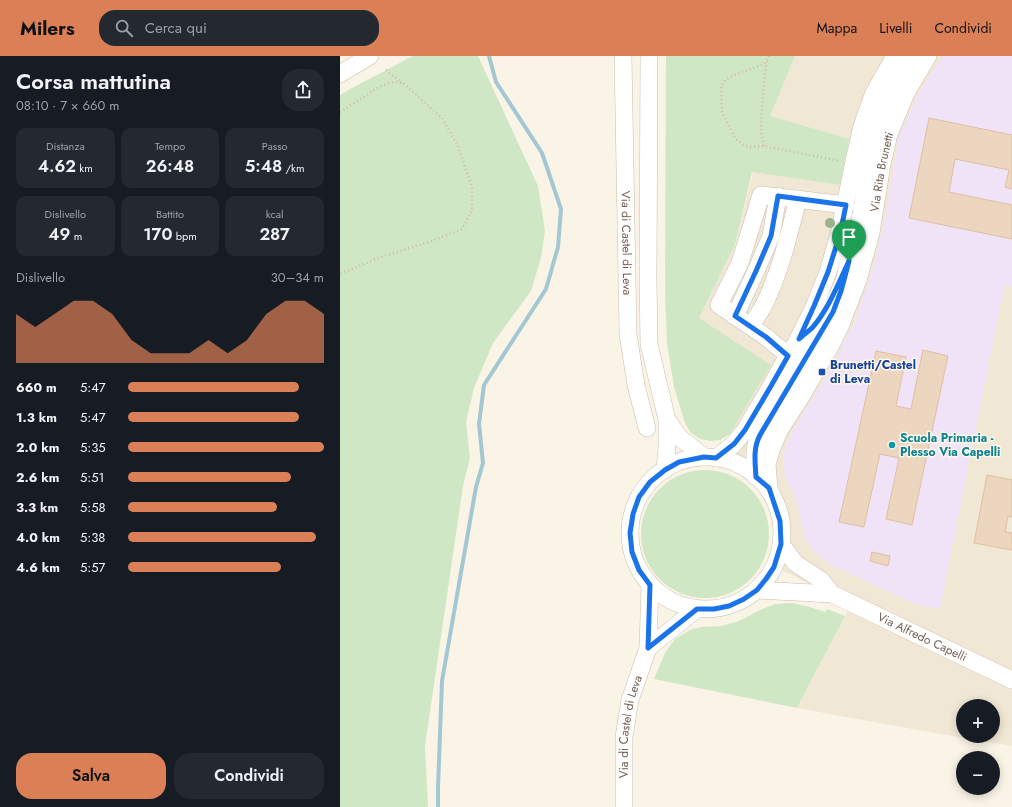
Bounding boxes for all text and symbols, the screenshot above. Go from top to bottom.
search box [99,10,379,46]
text: Milers [20,15,75,42]
icon: search [113,17,135,39]
text: Cerca qui [145,17,207,39]
text: Mappa [816,18,857,38]
text: Livelli [879,18,912,38]
text: Condividi [934,18,992,38]
text: Corsa mattutina [16,65,171,97]
button: share [282,69,324,111]
text: 08:10 · 7 × 660 m [16,96,119,115]
street label: Via Rita Brunetti [865,129,898,213]
text: Distanza [46,138,85,154]
text: Tempo [155,138,185,154]
text: Passo [262,138,288,154]
text: 4.62 [38,154,76,178]
text: 26:48 [146,154,194,178]
text: 5:48 [245,154,282,178]
text: km [76,160,93,176]
text: /km [282,160,305,176]
street label: Via di Castel di Leva [616,191,636,296]
text: Dislivello [45,206,86,222]
text: Battito [156,206,184,222]
text: kcal [266,206,284,222]
pin [832,220,866,261]
text: 49 [48,222,70,246]
text: 170 [143,222,172,246]
text: 287 [259,222,290,246]
icon: arrive [838,226,860,248]
text: m [70,228,82,244]
text: bpm [172,228,197,244]
text: Dislivello [16,268,65,287]
text: 30–34 m [271,268,324,287]
place label: Brunetti/Castel di Leva [830,356,916,388]
marker: Brunetti/Castel di Leva [817,367,827,377]
text: 660 m [16,378,57,397]
text: 5:47 [80,378,106,397]
text: 1.3 km [16,408,57,427]
text: 5:47 [80,408,106,427]
place label: Scuola Primaria - Plesso Via Capelli [900,429,1000,461]
text: 2.0 km [16,438,59,457]
text: 5:35 [80,438,106,457]
marker: Scuola Primaria - Plesso Via Capelli [887,440,897,450]
text: 2.6 km [16,468,59,487]
text: 5:51 [80,468,104,487]
text: 3.3 km [16,498,58,517]
text: 5:58 [80,498,106,517]
text: 4.0 km [16,528,60,547]
text: 5:38 [80,528,105,547]
text: 4.6 km [16,558,60,577]
text: 5:57 [80,558,105,577]
street label: Via Alfredo Capelli [874,608,970,666]
street label: Via di Castel di Leva [615,673,647,778]
map controls [956,699,1000,795]
button: + [956,699,1000,743]
button: − [956,751,1000,795]
button: Salva [16,753,166,799]
button: Condividi [174,753,324,799]

